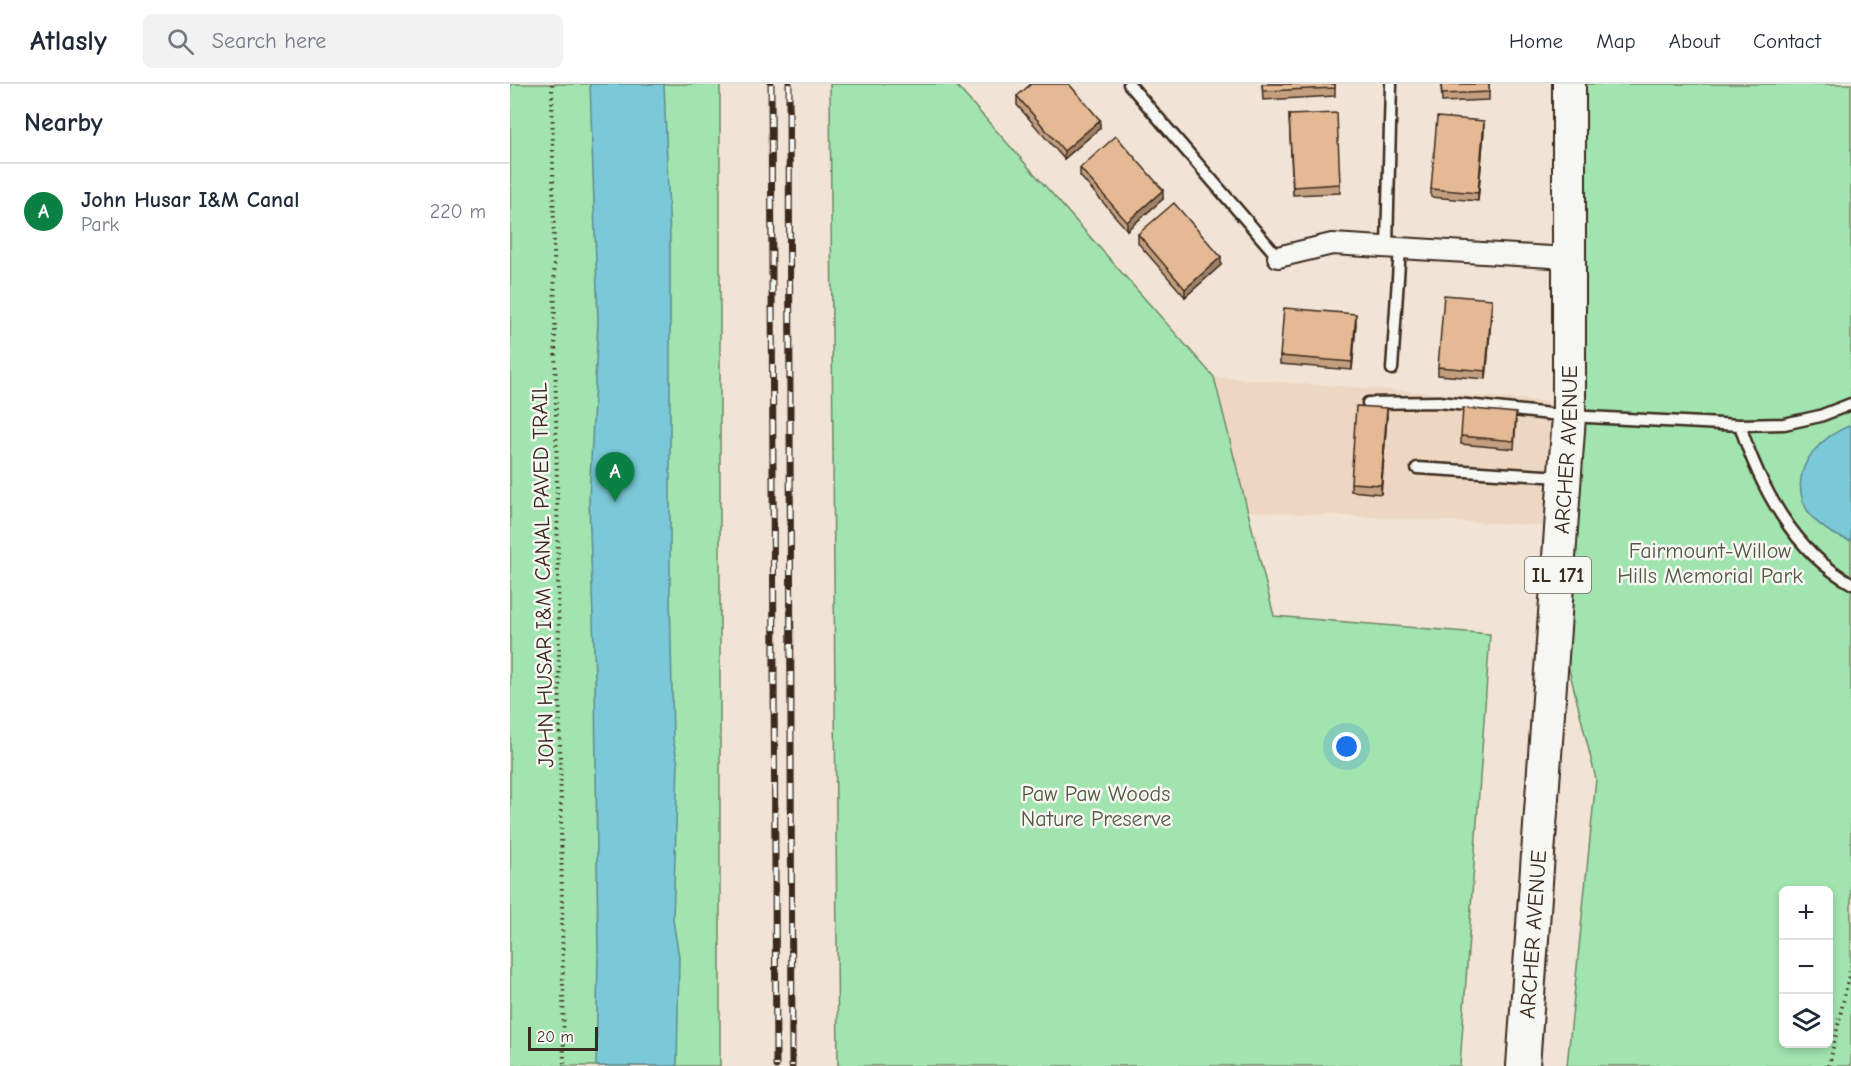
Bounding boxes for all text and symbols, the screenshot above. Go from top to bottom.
search box [143,14,563,68]
text: Atlasly [30,25,107,57]
icon: search [164,25,197,58]
text: Search here [212,28,326,54]
text: Home [1509,29,1563,53]
text: Map [1596,29,1636,53]
text: About [1669,29,1720,53]
text: Contact [1753,29,1821,53]
text: Nearby [24,108,103,138]
text: John Husar I&M Canal [81,187,299,213]
text: A [38,200,49,223]
text: 220 m [430,200,486,223]
text: Park [81,213,119,236]
street label: ARCHER AVENUE [1549,365,1583,535]
street label: JOHN HUSAR I&M CANAL PAVED TRAIL [527,382,559,768]
pin: A [596,452,634,502]
park label: Fairmount-Willow Hills Memorial Park [1617,538,1803,589]
road number: IL 171 [1525,557,1591,593]
your location [1332,732,1361,761]
park label: Paw Paw Woods Nature Preserve [1021,781,1171,832]
street label: ARCHER AVENUE [1514,849,1552,1020]
map controls [1779,886,1833,1048]
button: + [1779,886,1833,940]
button: − [1779,940,1833,994]
button: layers [1779,994,1833,1048]
scale bar [528,1024,598,1052]
text: 20 m [537,1028,574,1046]

